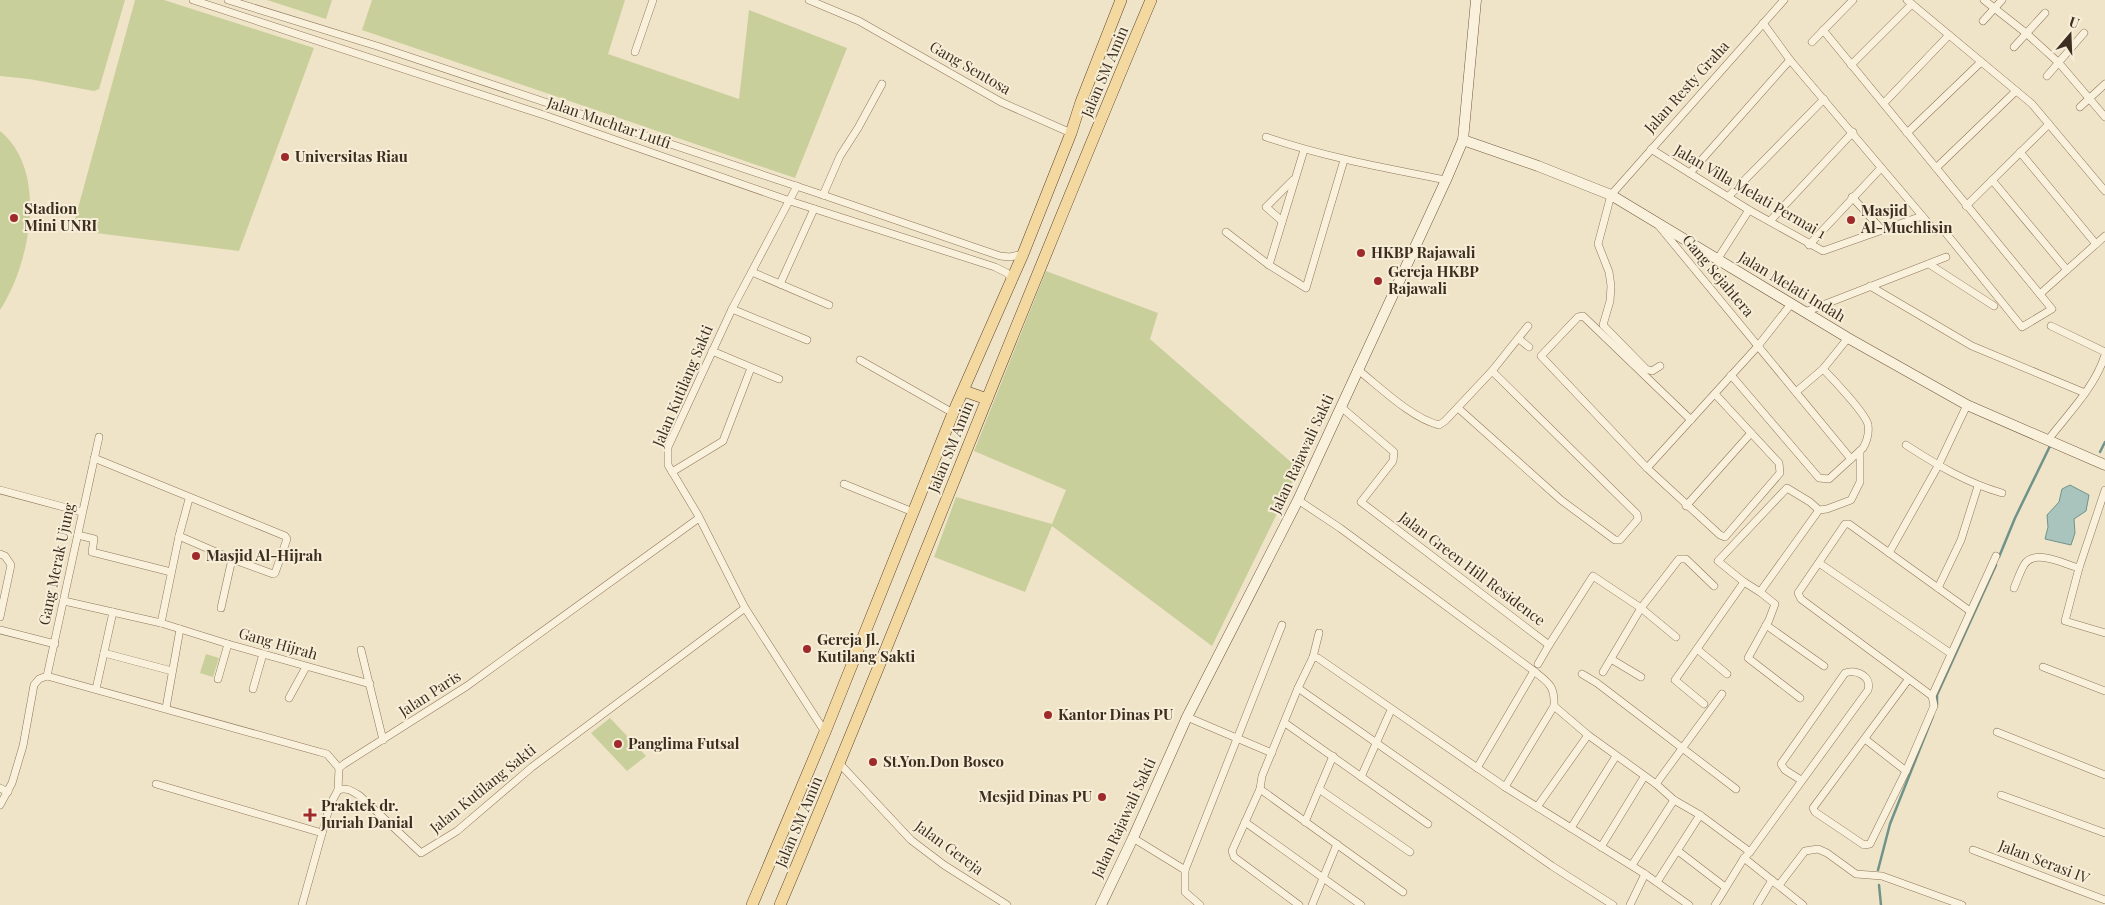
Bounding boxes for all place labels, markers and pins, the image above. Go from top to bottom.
place label: Universitas Riau [295,146,408,166]
marker: Universitas Riau [279,151,291,163]
place label: Stadion Mini UNRI [24,198,98,235]
place label: Masjid Al-Muchlisin [1860,200,1953,237]
marker: Stadion Mini UNRI [8,212,20,224]
marker: Masjid Al-Muchlisin [1845,214,1857,226]
place label: HKBP Rajawali [1371,242,1476,262]
marker: HKBP Rajawali [1355,247,1367,259]
place label: Gereja HKBP Rajawali [1388,261,1479,298]
marker: Gereja HKBP Rajawali [1372,275,1384,287]
place label: Masjid Al-Hijrah [206,545,322,565]
marker: Masjid Al-Hijrah [190,550,202,562]
place label: Gereja Jl. Kutilang Sakti [817,629,916,666]
marker: Gereja Jl. Kutilang Sakti [801,643,813,655]
place label: Kantor Dinas PU [1058,704,1174,724]
marker: Kantor Dinas PU [1042,709,1054,721]
place label: Panglima Futsal [628,733,740,753]
marker: Panglima Futsal [612,738,624,750]
place label: St.Yon.Don Bosco [883,751,1004,771]
marker: St.Yon.Don Bosco [867,756,879,768]
place label: Mesjid Dinas PU [979,786,1093,806]
marker: Mesjid Dinas PU [1096,791,1108,803]
place label: Praktek dr. Juriah Danial [320,795,413,832]
marker: Praktek dr. Juriah Danial [303,808,317,822]

